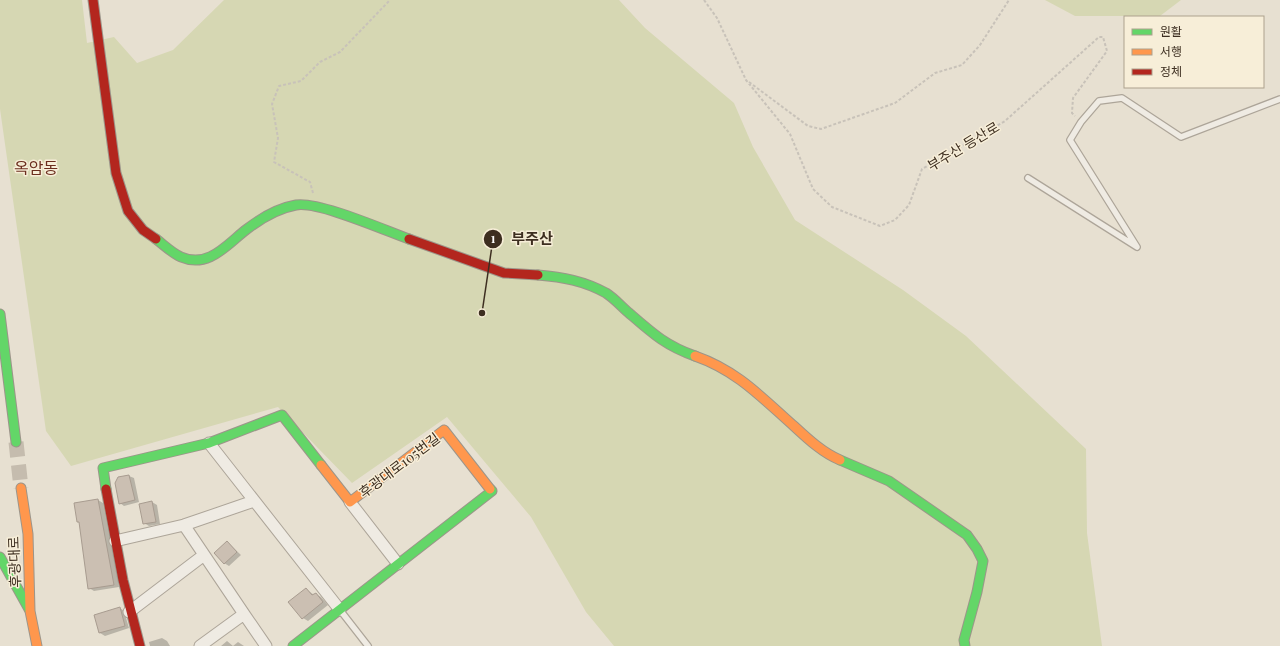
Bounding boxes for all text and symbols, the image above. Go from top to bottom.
legend [1124,16,1264,88]
text: 원활 [1160,23,1182,39]
text: 서행 [1160,43,1182,59]
text: 정체 [1160,63,1182,79]
street label: 부주산 등산로 [923,117,1003,175]
district label: 옥암동 [14,157,58,178]
callout: 부주산 [483,226,561,253]
text: 부주산 [511,228,553,248]
text: 1 [491,230,496,246]
street label: 후광대로105번길 [355,428,443,502]
street label: 후광대로 [4,536,24,588]

